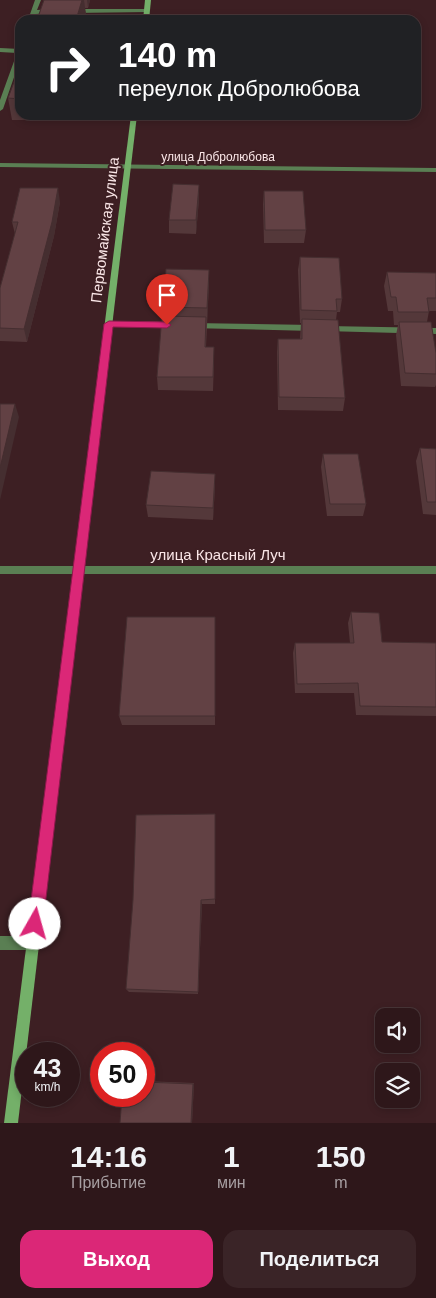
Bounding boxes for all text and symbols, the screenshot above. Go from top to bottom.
icon: right [35,35,100,100]
text: 140 m [118,35,217,74]
text: переулок Добролюбова [118,76,360,101]
street label: улица Добролюбова [161,150,275,164]
street label: Первомайская улица [87,155,122,304]
pin [146,274,188,325]
icon: arrive [153,281,181,309]
street label: улица Красный Луч [150,546,286,563]
position arrow [8,897,60,949]
map controls [375,1008,420,1108]
button: sound [375,1008,420,1053]
speed limit sign: 50 [90,1042,155,1107]
text: 43 [34,1054,61,1082]
button: layers [375,1063,420,1108]
text: km/h [34,1080,61,1094]
text: 14:16 [70,1140,147,1173]
text: 1 [223,1140,240,1173]
text: 150 [316,1140,366,1173]
text: Прибытие [71,1174,146,1191]
text: мин [217,1174,246,1191]
text: m [334,1174,347,1191]
button: Выход [20,1230,213,1288]
button: Поделиться [223,1230,416,1288]

